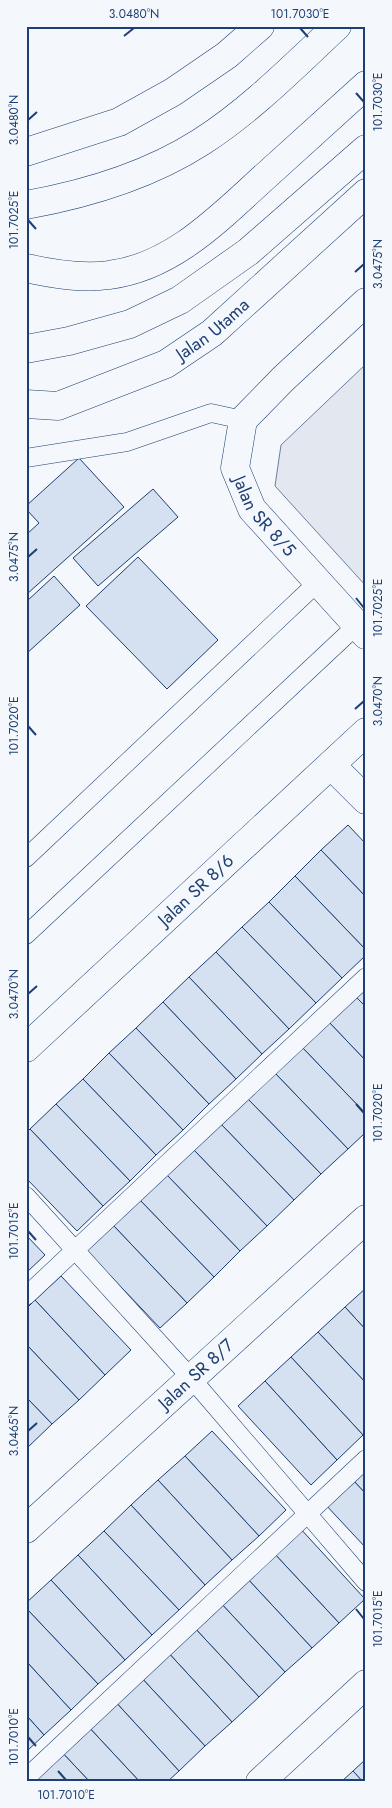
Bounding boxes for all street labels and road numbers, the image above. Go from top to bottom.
street label: Jalan Utama [169,292,255,368]
street label: Jalan SR 8/5 [226,470,302,562]
street label: Jalan SR 8/6 [151,848,240,933]
street label: Jalan SR 8/7 [151,1332,240,1417]

